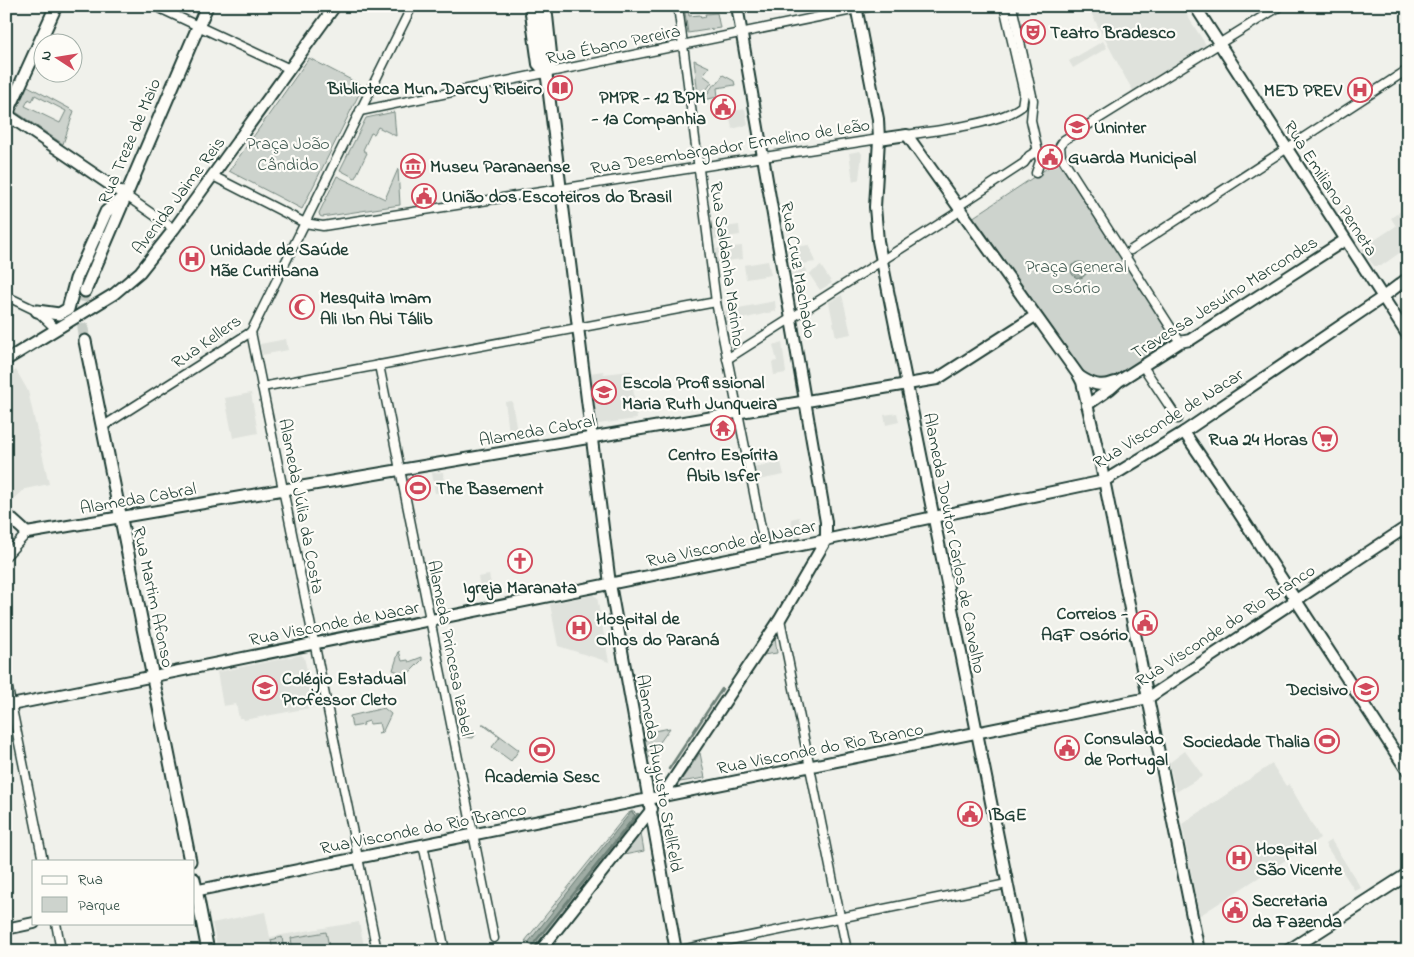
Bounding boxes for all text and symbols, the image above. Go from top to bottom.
street label: Rua Ébano Pereira [544,19,683,73]
theatre icon: Teatro Bradesco [1020,19,1046,45]
place label: Teatro Bradesco [1050,21,1176,47]
north arrow [32,32,82,82]
text: N [35,49,58,62]
street label: Rua Treze de Maio [93,75,169,209]
library icon: Biblioteca Mun. Darcy Ribeiro [547,75,573,101]
place label: Biblioteca Mun. Darcy Ribeiro [327,77,542,104]
hospital icon: MED PREV [1347,77,1373,103]
place label: MED PREV [1264,79,1343,105]
place label: PMPR - 12 BPM - 1a Companhia [591,86,706,133]
public building icon: PMPR - 12 BPM - 1a Companhia [710,94,736,120]
street label: Rua Desembargador Ermelino de Leão [589,113,872,184]
school or university icon: Uninter [1064,114,1090,140]
place label: Uninter [1094,116,1146,142]
street label: Rua Emiliano Perneta [1276,116,1383,262]
street label: Avenida Jaime Reis [127,132,233,261]
park label: Praça João Cândido [246,132,330,179]
public building icon: Guarda Municipal [1037,144,1063,170]
place label: Guarda Municipal [1068,146,1196,172]
museum icon: Museu Paranaense [400,153,426,179]
place label: Museu Paranaense [430,155,571,181]
street label: Rua Saldanha Marinho [702,180,750,349]
public building icon: União dos Escoteiros do Brasil [411,183,437,209]
place label: União dos Escoteiros do Brasil [442,185,672,211]
street label: Rua Cruz Machado [772,200,822,341]
street label: Travessa Jesuíno Marcondes [1127,231,1323,367]
place label: Unidade de Saúde Mãe Curitibana [210,238,349,285]
hospital icon: Unidade de Saúde Mãe Curitibana [179,246,205,272]
park label: Praça General Osório [1025,255,1127,302]
place label: Mesquita Imam Ali Ibn Abi Tálib [320,286,433,333]
mosque icon: Mesquita Imam Ali Ibn Abi Tálib [289,294,315,320]
street label: Rua Kellers [167,309,247,376]
street label: Rua Visconde de Nacar [1089,363,1250,477]
place label: Escola Profissional Maria Ruth Junqueira [622,371,777,418]
school or university icon: Escola Profissional Maria Ruth Junqueira [591,379,617,405]
street label: Alameda Cabral [477,409,598,455]
street label: Alameda Doutor Carlos de Carvalho [915,411,991,676]
temple icon: Centro Espírita Abib Isfer [710,415,736,441]
street label: Alameda Júlia da Costa [270,416,330,596]
supermarket icon: Rua 24 Horas [1312,426,1338,452]
place label: Rua 24 Horas [1208,428,1308,454]
place label: Centro Espírita Abib Isfer [668,443,778,490]
sports icon: The Basement [405,475,431,501]
street label: Alameda Cabral [78,477,199,523]
place label: The Basement [436,477,544,503]
street label: Rua Visconde de Nacar [644,514,819,576]
street label: Rua Martim Afonso [124,525,180,670]
church icon: Igreja Maranata [507,548,533,574]
street label: Alameda Princesa Izabel [419,558,479,739]
street label: Rua Visconde do Rio Branco [1131,559,1321,695]
place label: Igreja Maranata [463,576,577,603]
street label: Rua Visconde de Nacar [247,596,422,654]
place label: Correios - AGF Osório [1041,602,1128,649]
place label: Hospital de Olhos do Paraná [596,607,720,654]
public building icon: Correios - AGF Osório [1132,610,1158,636]
hospital icon: Hospital de Olhos do Paraná [566,615,592,641]
place label: Colégio Estadual Professor Cleto [282,667,406,714]
street label: Alameda Augusto Stellfeld [627,673,688,874]
school or university icon: Colégio Estadual Professor Cleto [252,675,278,701]
school or university icon: Decisivo [1353,676,1379,702]
place label: Decisivo [1286,678,1348,704]
street label: Rua Visconde do Rio Branco [715,717,926,783]
place label: Consulado de Portugal [1084,727,1168,775]
sports icon: Sociedade Thalia [1314,728,1340,754]
place label: Sociedade Thalia [1183,730,1310,756]
public building icon: Consulado de Portugal [1054,735,1080,761]
sports icon: Academia Sesc [529,737,555,763]
place label: Academia Sesc [484,765,601,791]
street label: Rua Visconde do Rio Branco [318,797,529,863]
public building icon: IBGE [957,801,983,827]
place label: IBGE [988,803,1027,829]
place label: Hospital São Vicente [1256,837,1343,884]
hospital icon: Hospital São Vicente [1226,845,1252,871]
legend [32,860,195,924]
text: Rua [78,869,103,891]
place label: Secretaria da Fazenda [1252,889,1342,936]
text: Parque [78,895,120,917]
public building icon: Secretaria da Fazenda [1222,897,1248,923]

